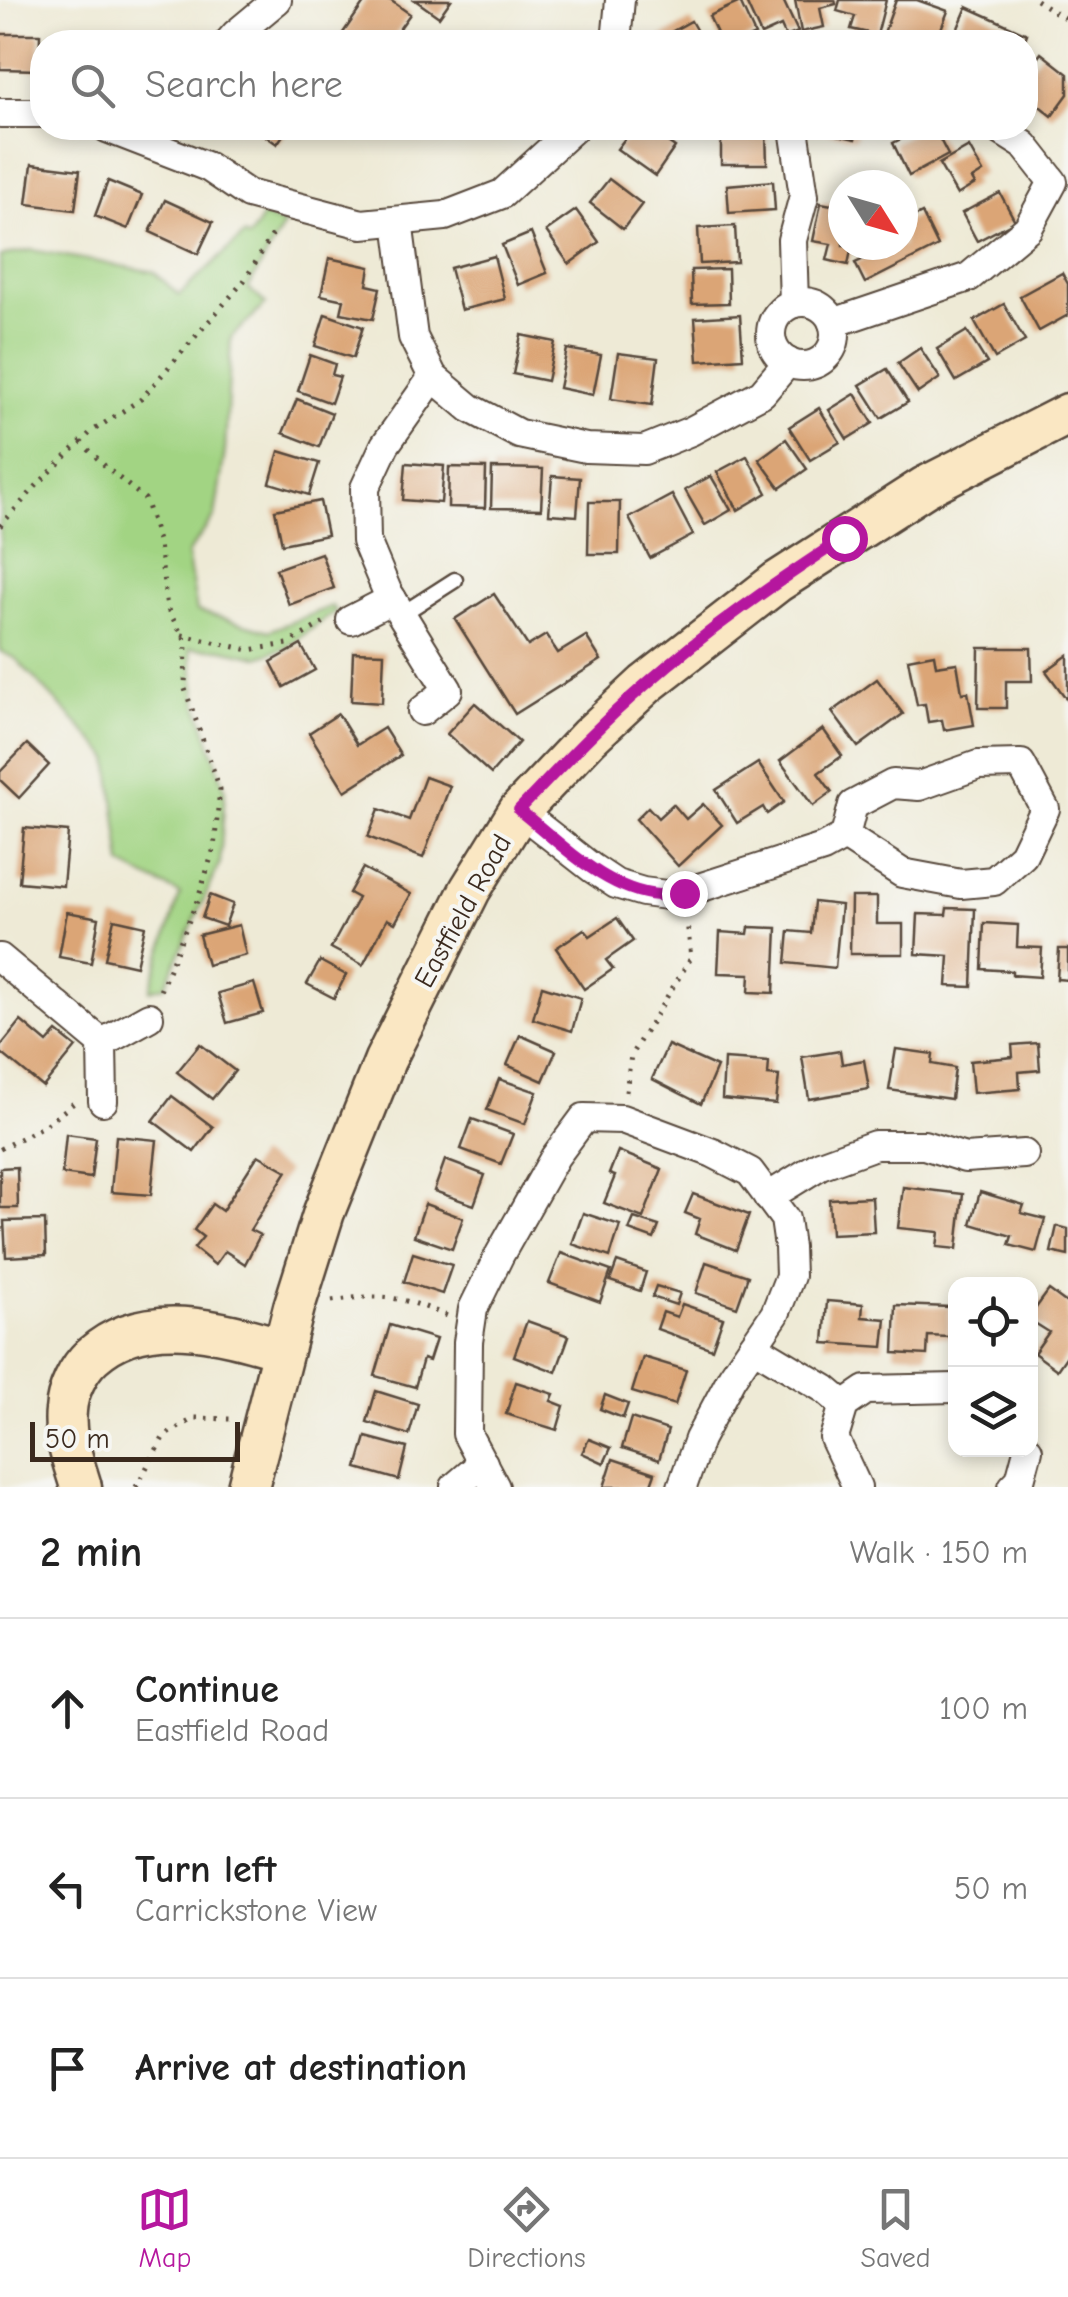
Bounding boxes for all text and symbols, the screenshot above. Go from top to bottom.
search box [30,30,1038,140]
icon: search [65,58,120,113]
text: Search here [145,63,343,107]
north arrow [828,170,918,260]
route start [822,516,868,562]
street label: Eastfield Road [408,829,518,993]
route end [662,871,708,917]
map controls [948,1277,1038,1457]
button: locate [948,1277,1038,1367]
button: layers [948,1367,1038,1457]
scale bar [30,1417,240,1462]
text: 50 m [45,1423,110,1455]
text: 2 min [40,1528,142,1577]
text: Walk · 150 m [850,1534,1028,1571]
text: Continue [135,1668,279,1712]
icon: ahead [40,1681,95,1736]
text: 100 m [939,1690,1028,1727]
text: Eastfield Road [135,1712,329,1749]
text: Turn left [135,1848,276,1892]
icon: left [40,1861,95,1916]
text: 50 m [954,1870,1028,1907]
text: Carrickstone View [135,1892,377,1929]
icon: arrive [40,2041,95,2096]
text: Arrive at destination [135,2046,467,2090]
tab: Map [137,2182,192,2274]
tab: Directions [467,2182,586,2274]
tab: Saved [861,2182,931,2274]

